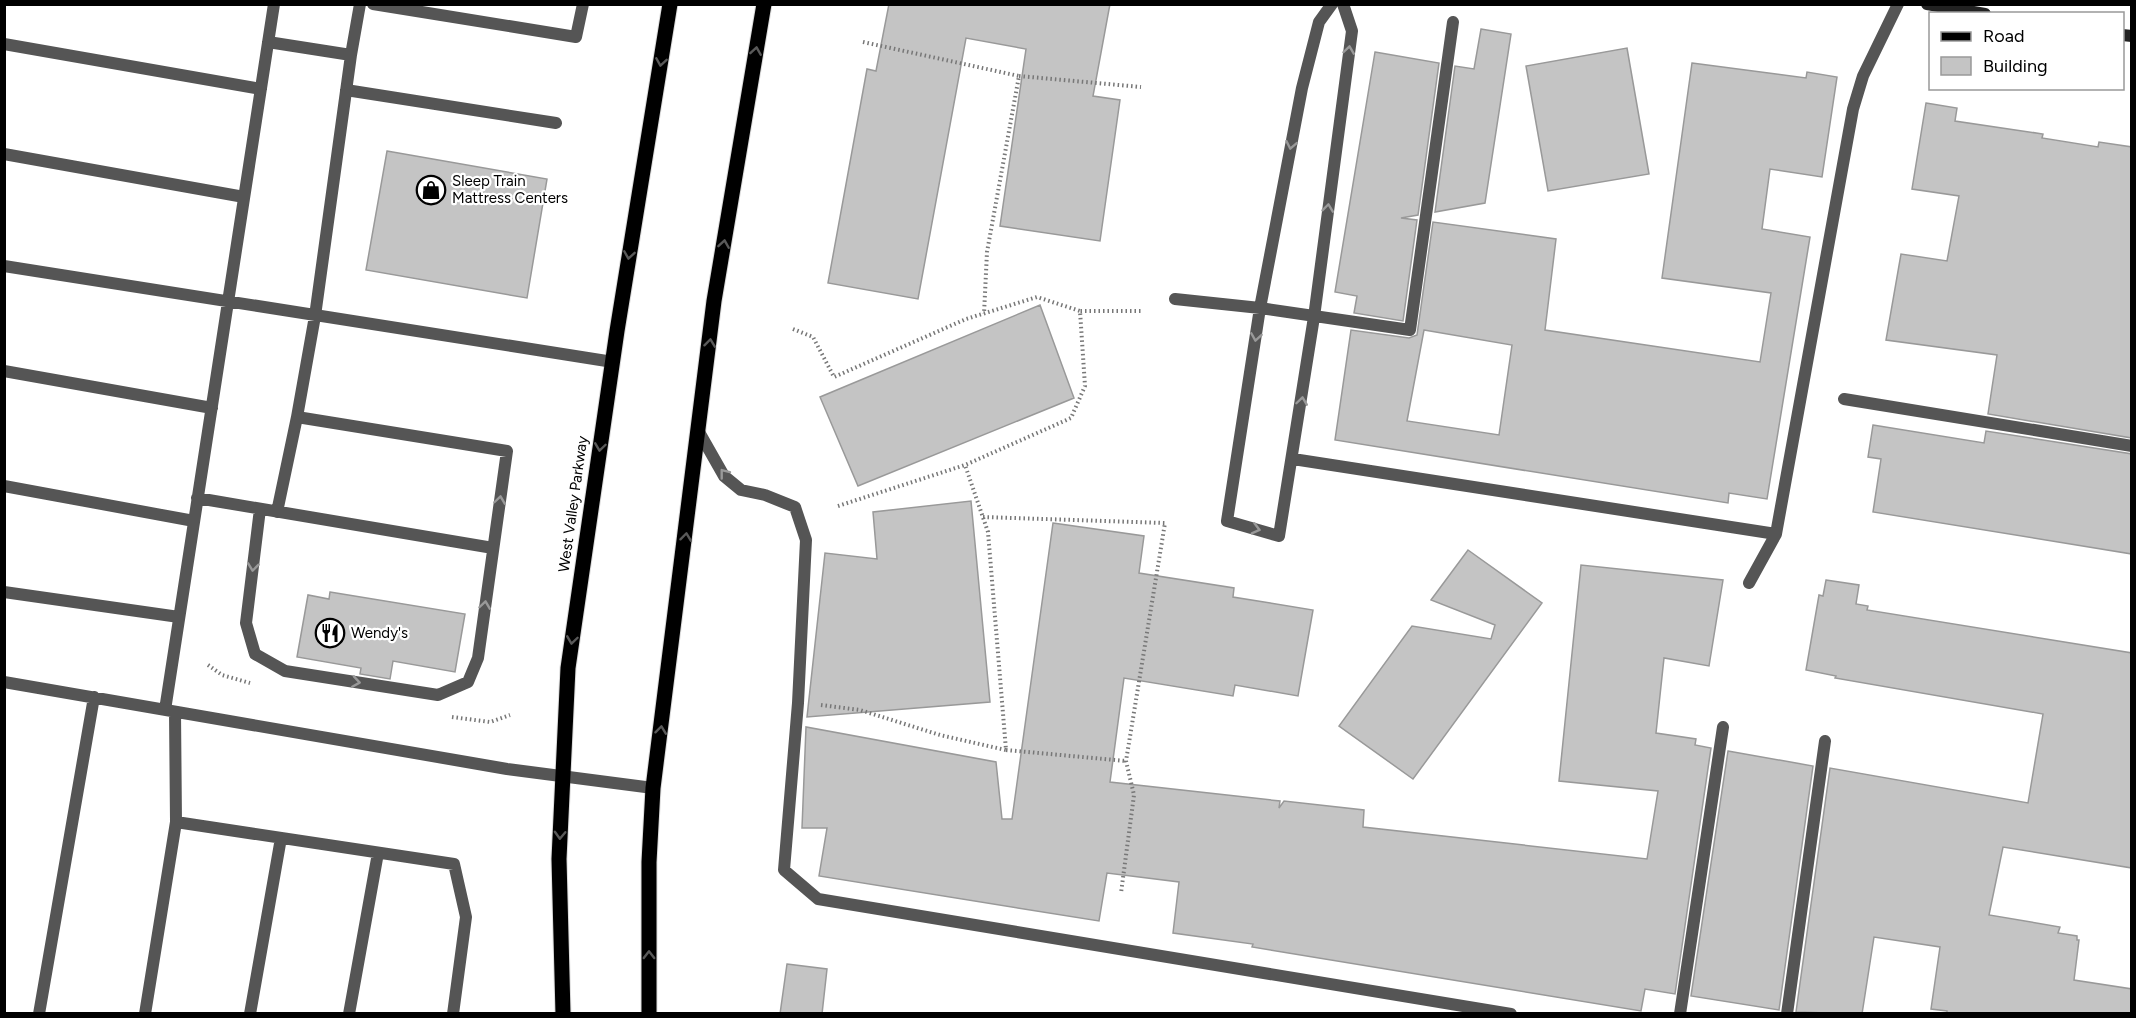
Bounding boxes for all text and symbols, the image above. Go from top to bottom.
legend [1929,12,2124,90]
text: Road [1983,25,2024,47]
one-way arrow [1342,45,1355,54]
one-way arrow [749,47,762,57]
text: Building [1983,55,2048,77]
one-way arrow [655,58,667,67]
one-way arrow [1285,140,1298,150]
place label: Sleep Train Mattress Centers [452,172,568,207]
shop icon: Sleep Train Mattress Centers [415,174,447,206]
one-way arrow [1322,203,1334,212]
one-way arrow [717,239,730,249]
one-way arrow [623,249,636,259]
one-way arrow [1250,332,1263,342]
one-way arrow [703,339,715,348]
one-way arrow [1295,396,1307,406]
street label: West Valley Parkway [555,435,591,573]
one-way arrow [594,442,607,452]
one-way arrow [720,469,731,480]
one-way arrow [493,495,505,504]
one-way arrow [1250,522,1260,534]
one-way arrow [679,532,691,541]
one-way arrow [247,562,260,571]
one-way arrow [479,600,491,610]
restaurant icon: Wendy's [314,617,346,649]
place label: Wendy's [351,624,408,642]
one-way arrow [566,636,578,645]
one-way arrow [351,676,361,688]
one-way arrow [654,725,666,735]
one-way arrow [553,830,566,839]
one-way arrow [643,951,655,960]

